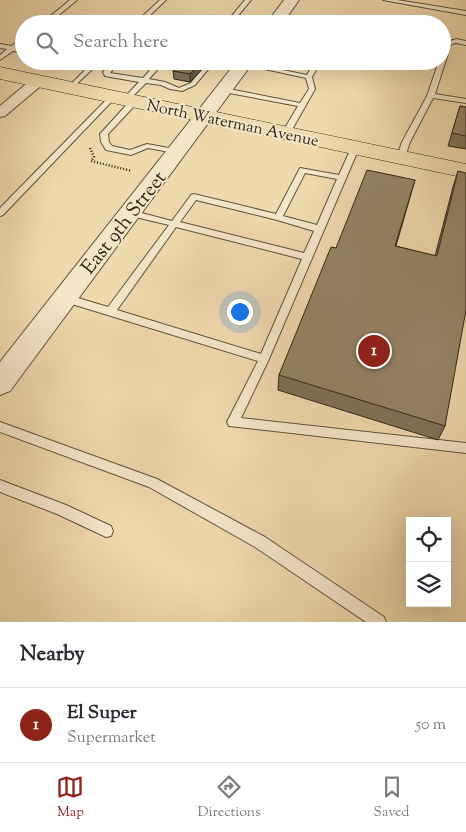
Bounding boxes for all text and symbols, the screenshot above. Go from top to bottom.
search box [15,15,451,70]
icon: search [33,29,61,57]
text: Search here [73,29,168,56]
street label: North Waterman Avenue [144,95,321,154]
street label: East 9th Street [75,165,175,281]
your location [227,299,253,325]
pin: 1 [358,332,390,370]
map controls [406,517,451,607]
button: locate [406,517,451,562]
button: layers [406,562,451,607]
text: Nearby [20,640,85,670]
text: El Super [67,700,137,727]
text: 1 [33,714,39,737]
text: 50 m [415,714,446,737]
text: Supermarket [67,727,156,750]
tab: Map [56,773,84,823]
tab: Directions [197,773,261,823]
tab: Saved [374,773,409,823]

